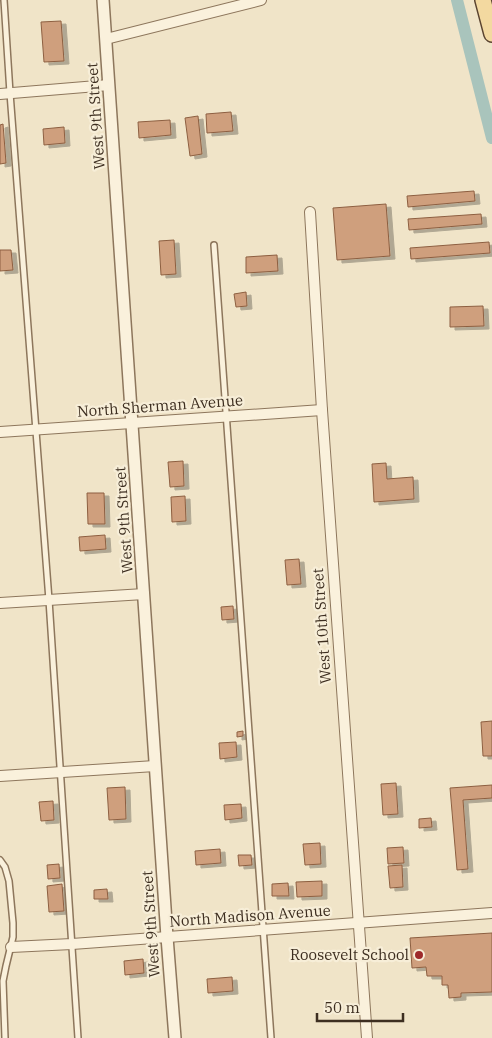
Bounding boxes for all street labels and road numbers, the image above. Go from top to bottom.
street label: West 9th Street [82,62,109,170]
street label: North Sherman Avenue [76,390,243,421]
street label: West 9th Street [110,466,137,574]
street label: West 10th Street [308,567,335,685]
street label: West 9th Street [137,870,164,978]
street label: North Madison Avenue [169,900,331,931]

